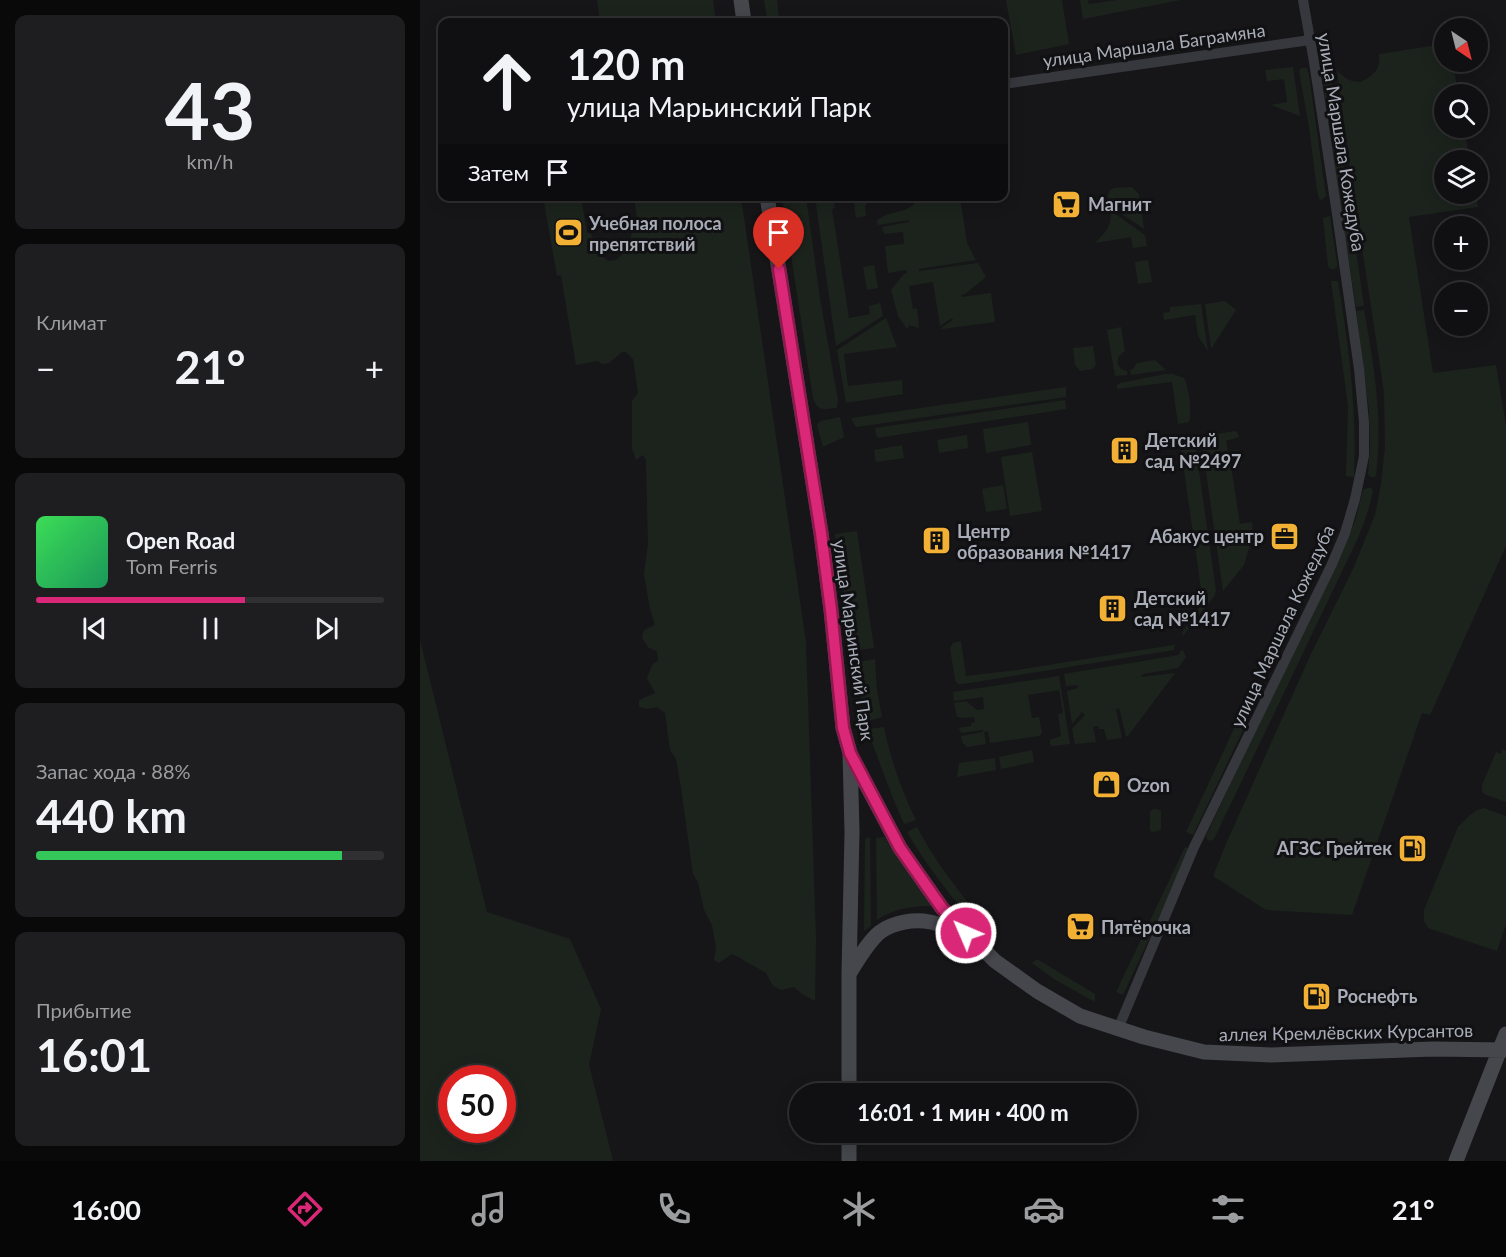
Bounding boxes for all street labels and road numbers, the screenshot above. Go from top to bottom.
street label: улица Маршала Баграмяна [1041,19,1267,71]
street label: улица Маршала Кожедуба [1314,31,1370,253]
street label: улица Маршала Кожедуба [1225,521,1339,731]
street label: улица Марьинский Парк [829,538,879,743]
street label: аллея Кремлёвских Курсантов [1219,1019,1473,1045]

